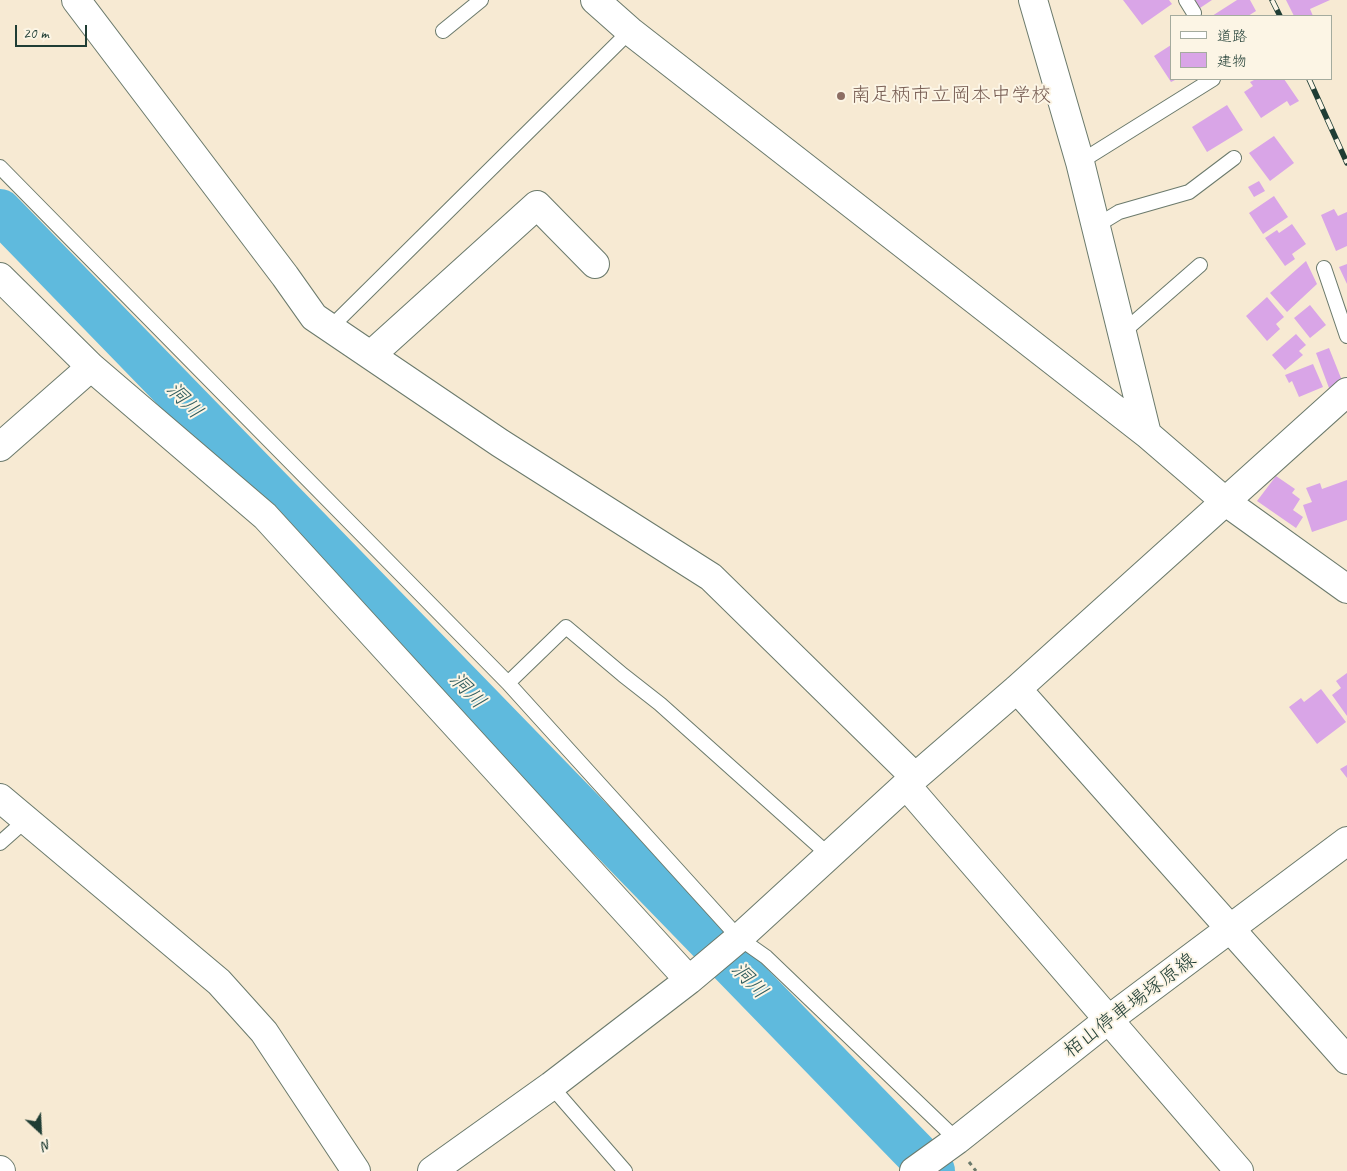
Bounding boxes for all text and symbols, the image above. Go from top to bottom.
scale bar [18,15,90,47]
legend [1170,15,1332,80]
text: 20 m [23,24,49,43]
text: 道路 [1217,27,1247,46]
text: 建物 [1217,52,1247,71]
place label: 南足柄市立岡本中学校 [851,84,1051,108]
marker: 南足柄市立岡本中学校 [835,90,847,102]
water label: 洞川 [160,377,208,425]
water label: 洞川 [443,667,491,715]
street label: 栢山停車場塚原線 [1059,948,1201,1064]
water label: 洞川 [725,957,773,1005]
north arrow [15,1106,65,1156]
text: N [39,1136,54,1155]

